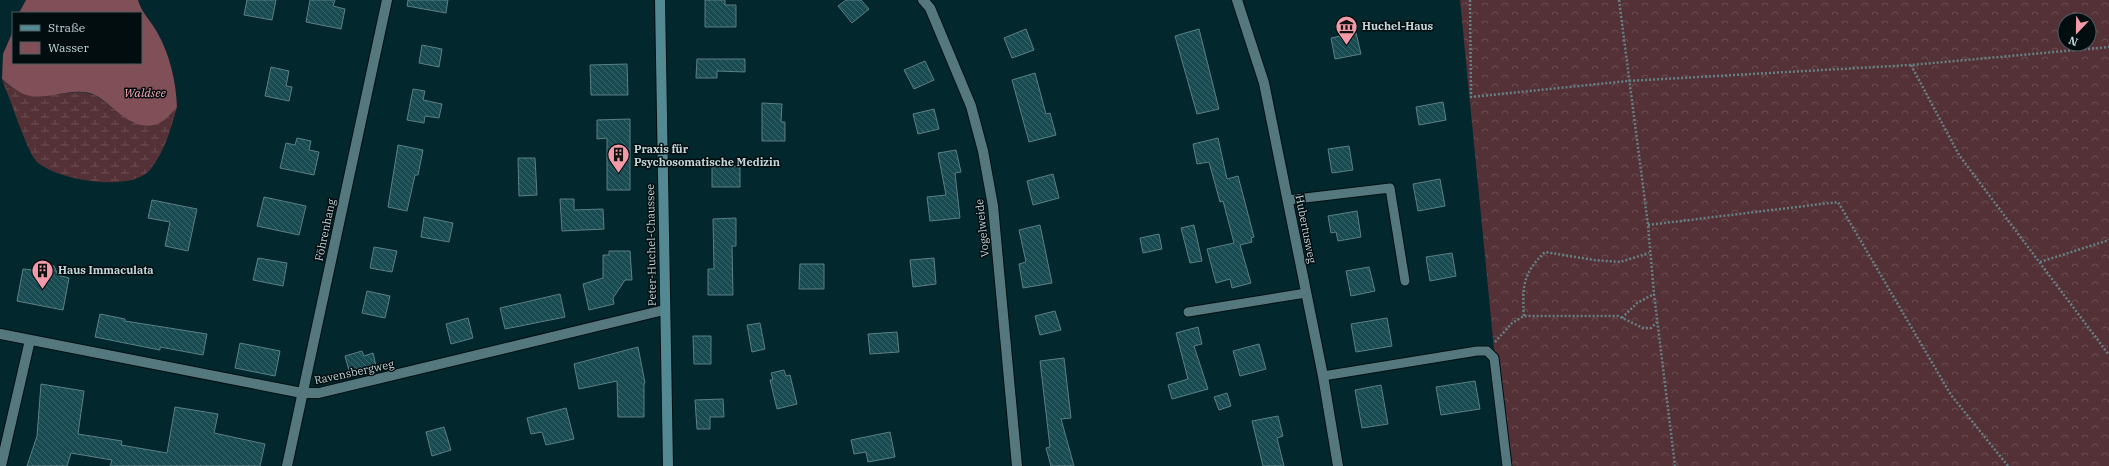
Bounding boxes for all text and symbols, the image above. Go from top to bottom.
legend [12,12,142,64]
north arrow [2057,12,2097,52]
museum icon: Huchel-Haus [1333,13,1359,46]
place label: Huchel-Haus [1362,19,1434,33]
text: Straße [48,20,85,35]
text: N [2066,33,2080,49]
text: Wasser [48,40,90,55]
water label: Waldsee [124,85,167,100]
building icon: Praxis für Psychosomatische Medizin [606,142,632,175]
place label: Praxis für Psychosomatische Medizin [634,142,780,169]
street label: Peter-Huchel-Chaussee [643,184,659,306]
street label: Hubertusweg [1293,194,1319,264]
street label: Föhrenhang [312,198,338,262]
street label: Vogelweide [972,198,992,258]
building icon: Haus Immaculata [30,257,56,290]
place label: Haus Immaculata [58,263,154,277]
street label: Ravensbergweg [313,357,395,387]

